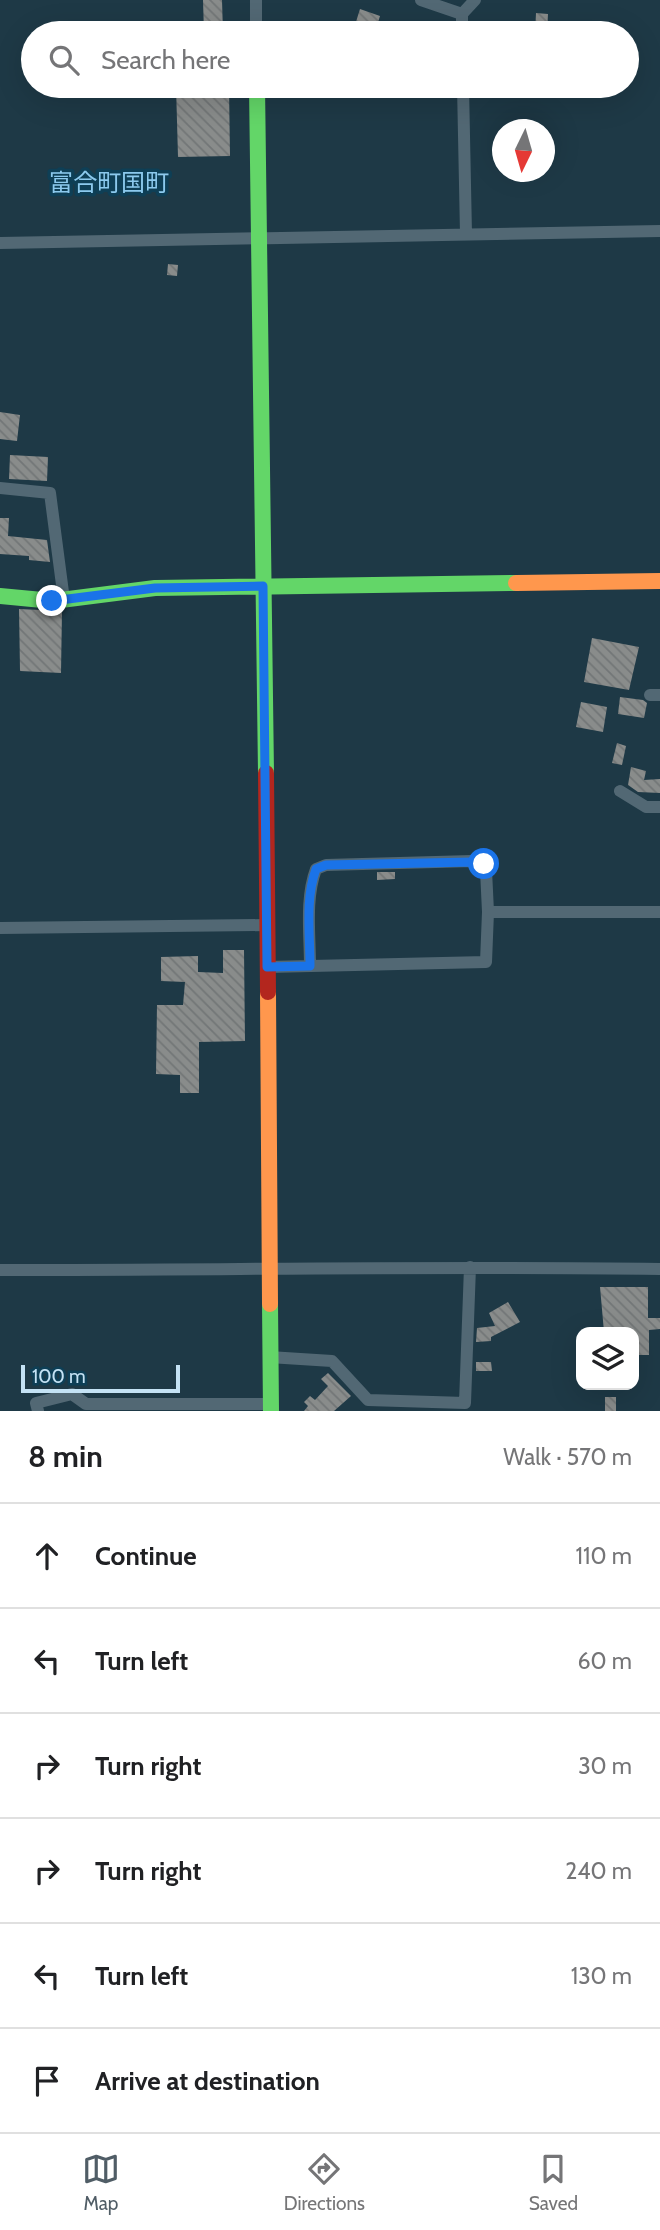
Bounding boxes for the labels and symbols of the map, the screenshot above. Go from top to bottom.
north arrow [492,119,555,182]
district label: 富合町国町 [49,168,169,197]
route end [36,585,67,616]
route start [468,848,499,879]
scale bar [21,1362,180,1394]

